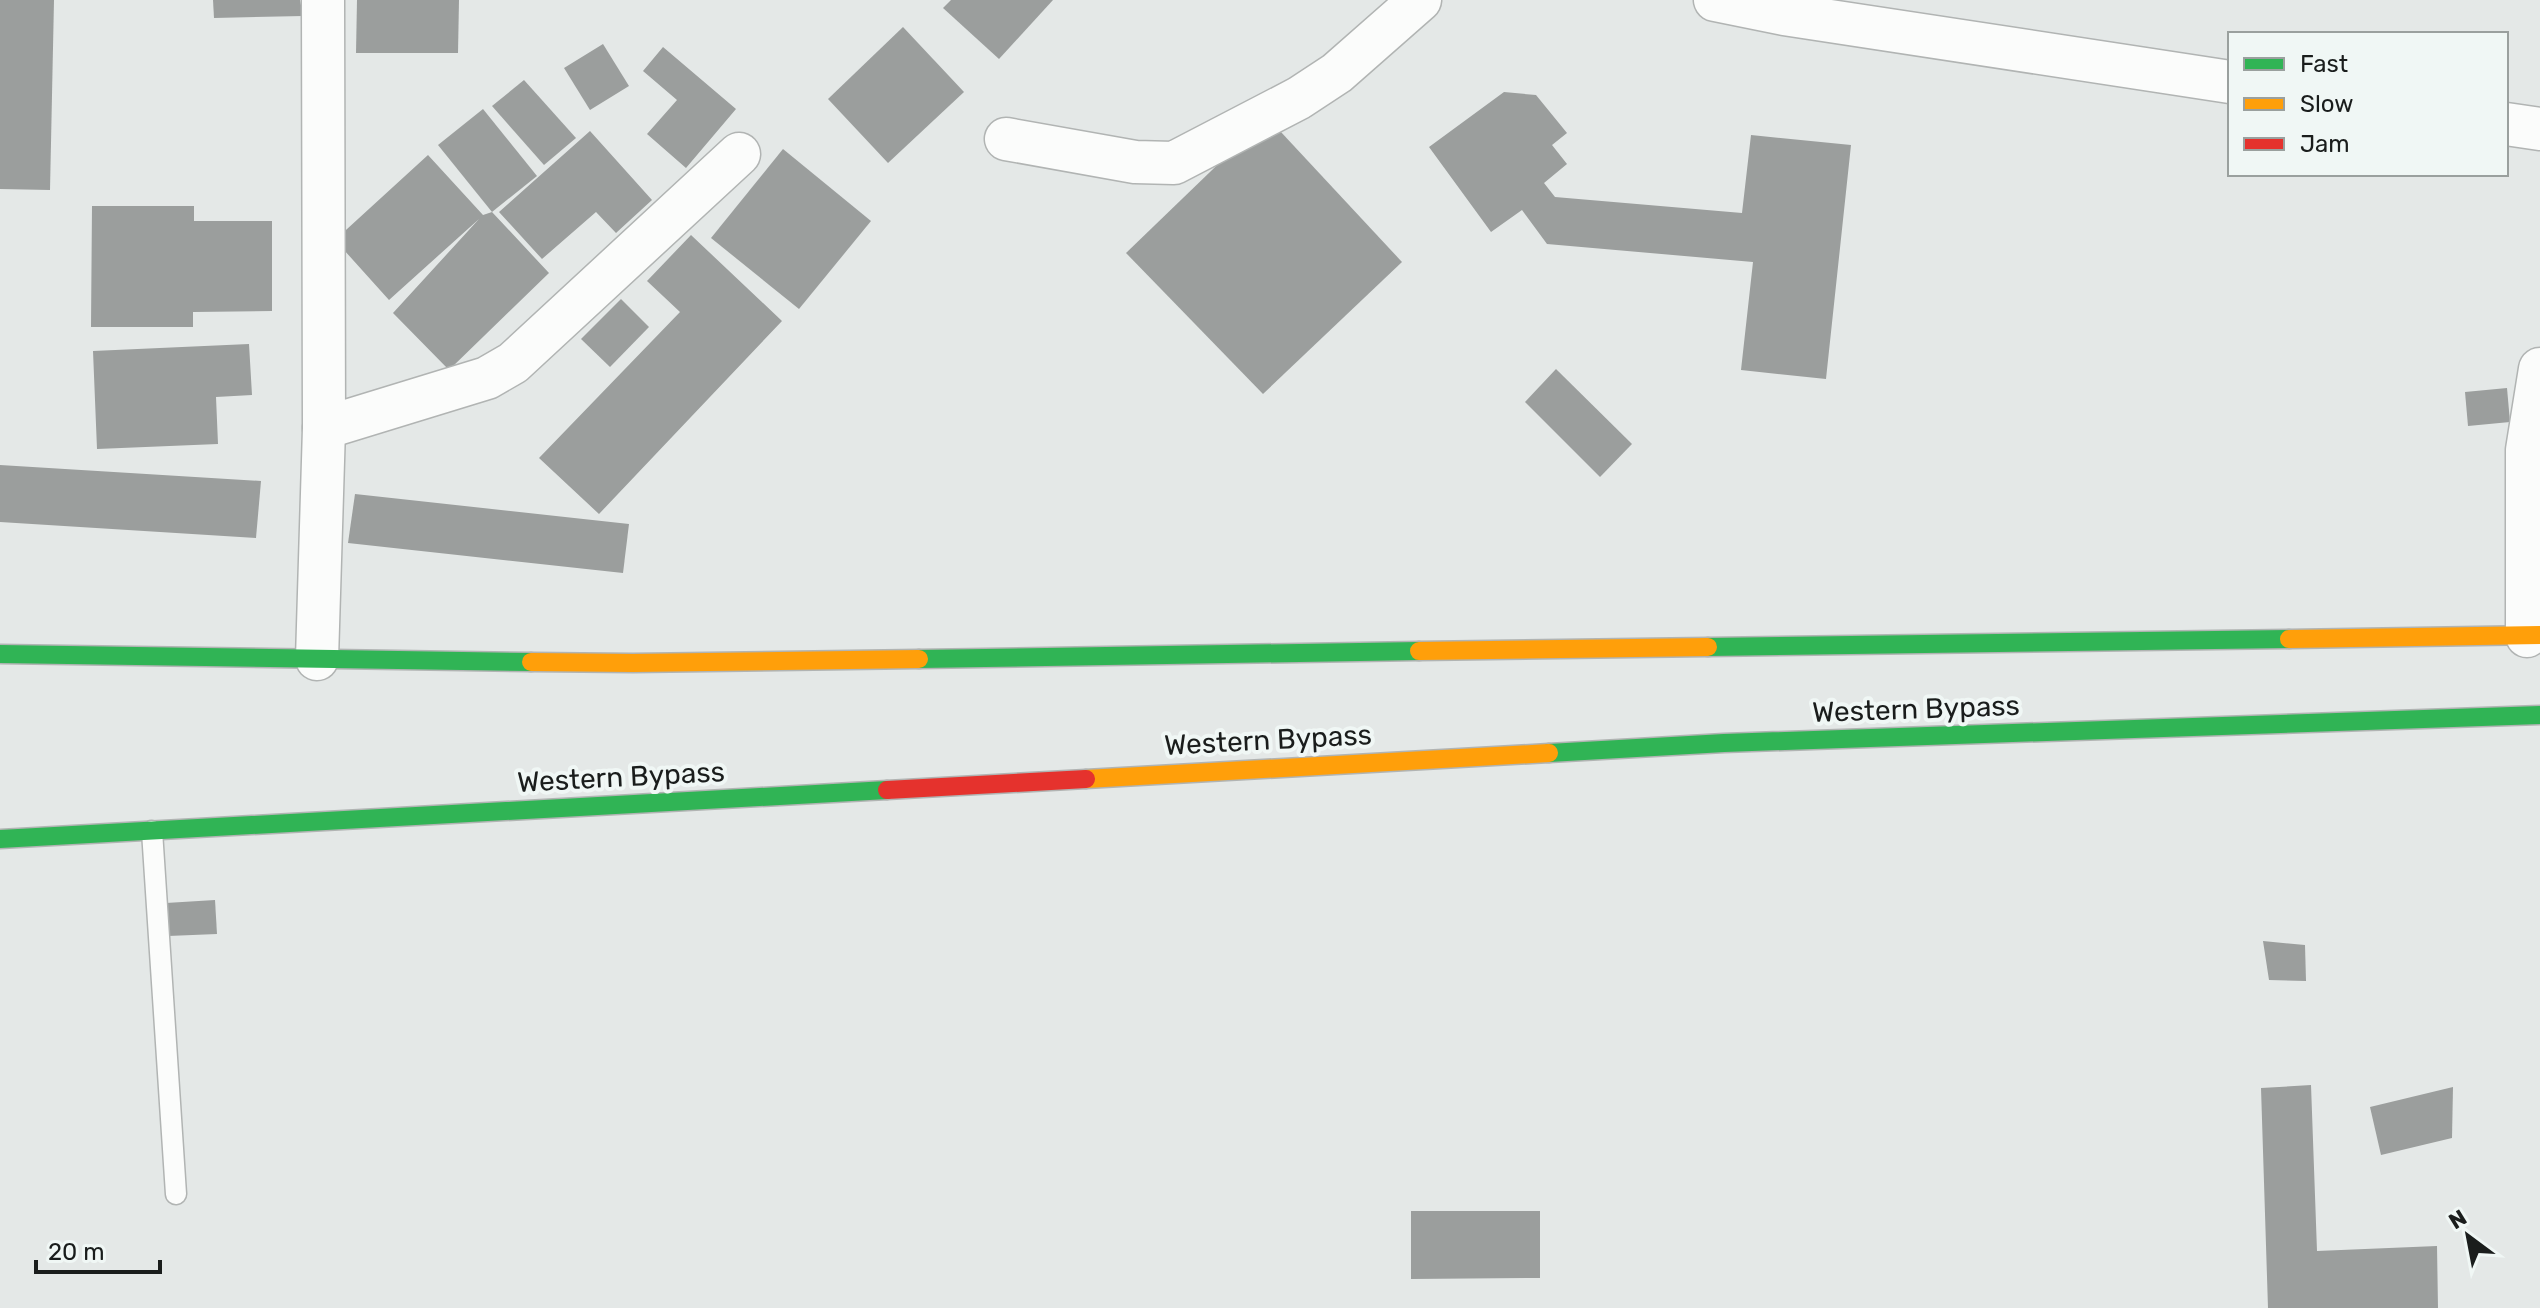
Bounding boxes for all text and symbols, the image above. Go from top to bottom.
legend [2228,32,2508,176]
text: Fast [2300,50,2348,78]
text: Slow [2300,90,2353,118]
text: Jam [2300,130,2350,158]
street label: Western Bypass [1812,689,2020,729]
street label: Western Bypass [1163,718,1373,762]
street label: Western Bypass [516,755,726,799]
north arrow [2428,1196,2508,1276]
text: N [2444,1204,2472,1235]
scale bar [36,1224,160,1274]
text: 20 m [48,1238,105,1266]

